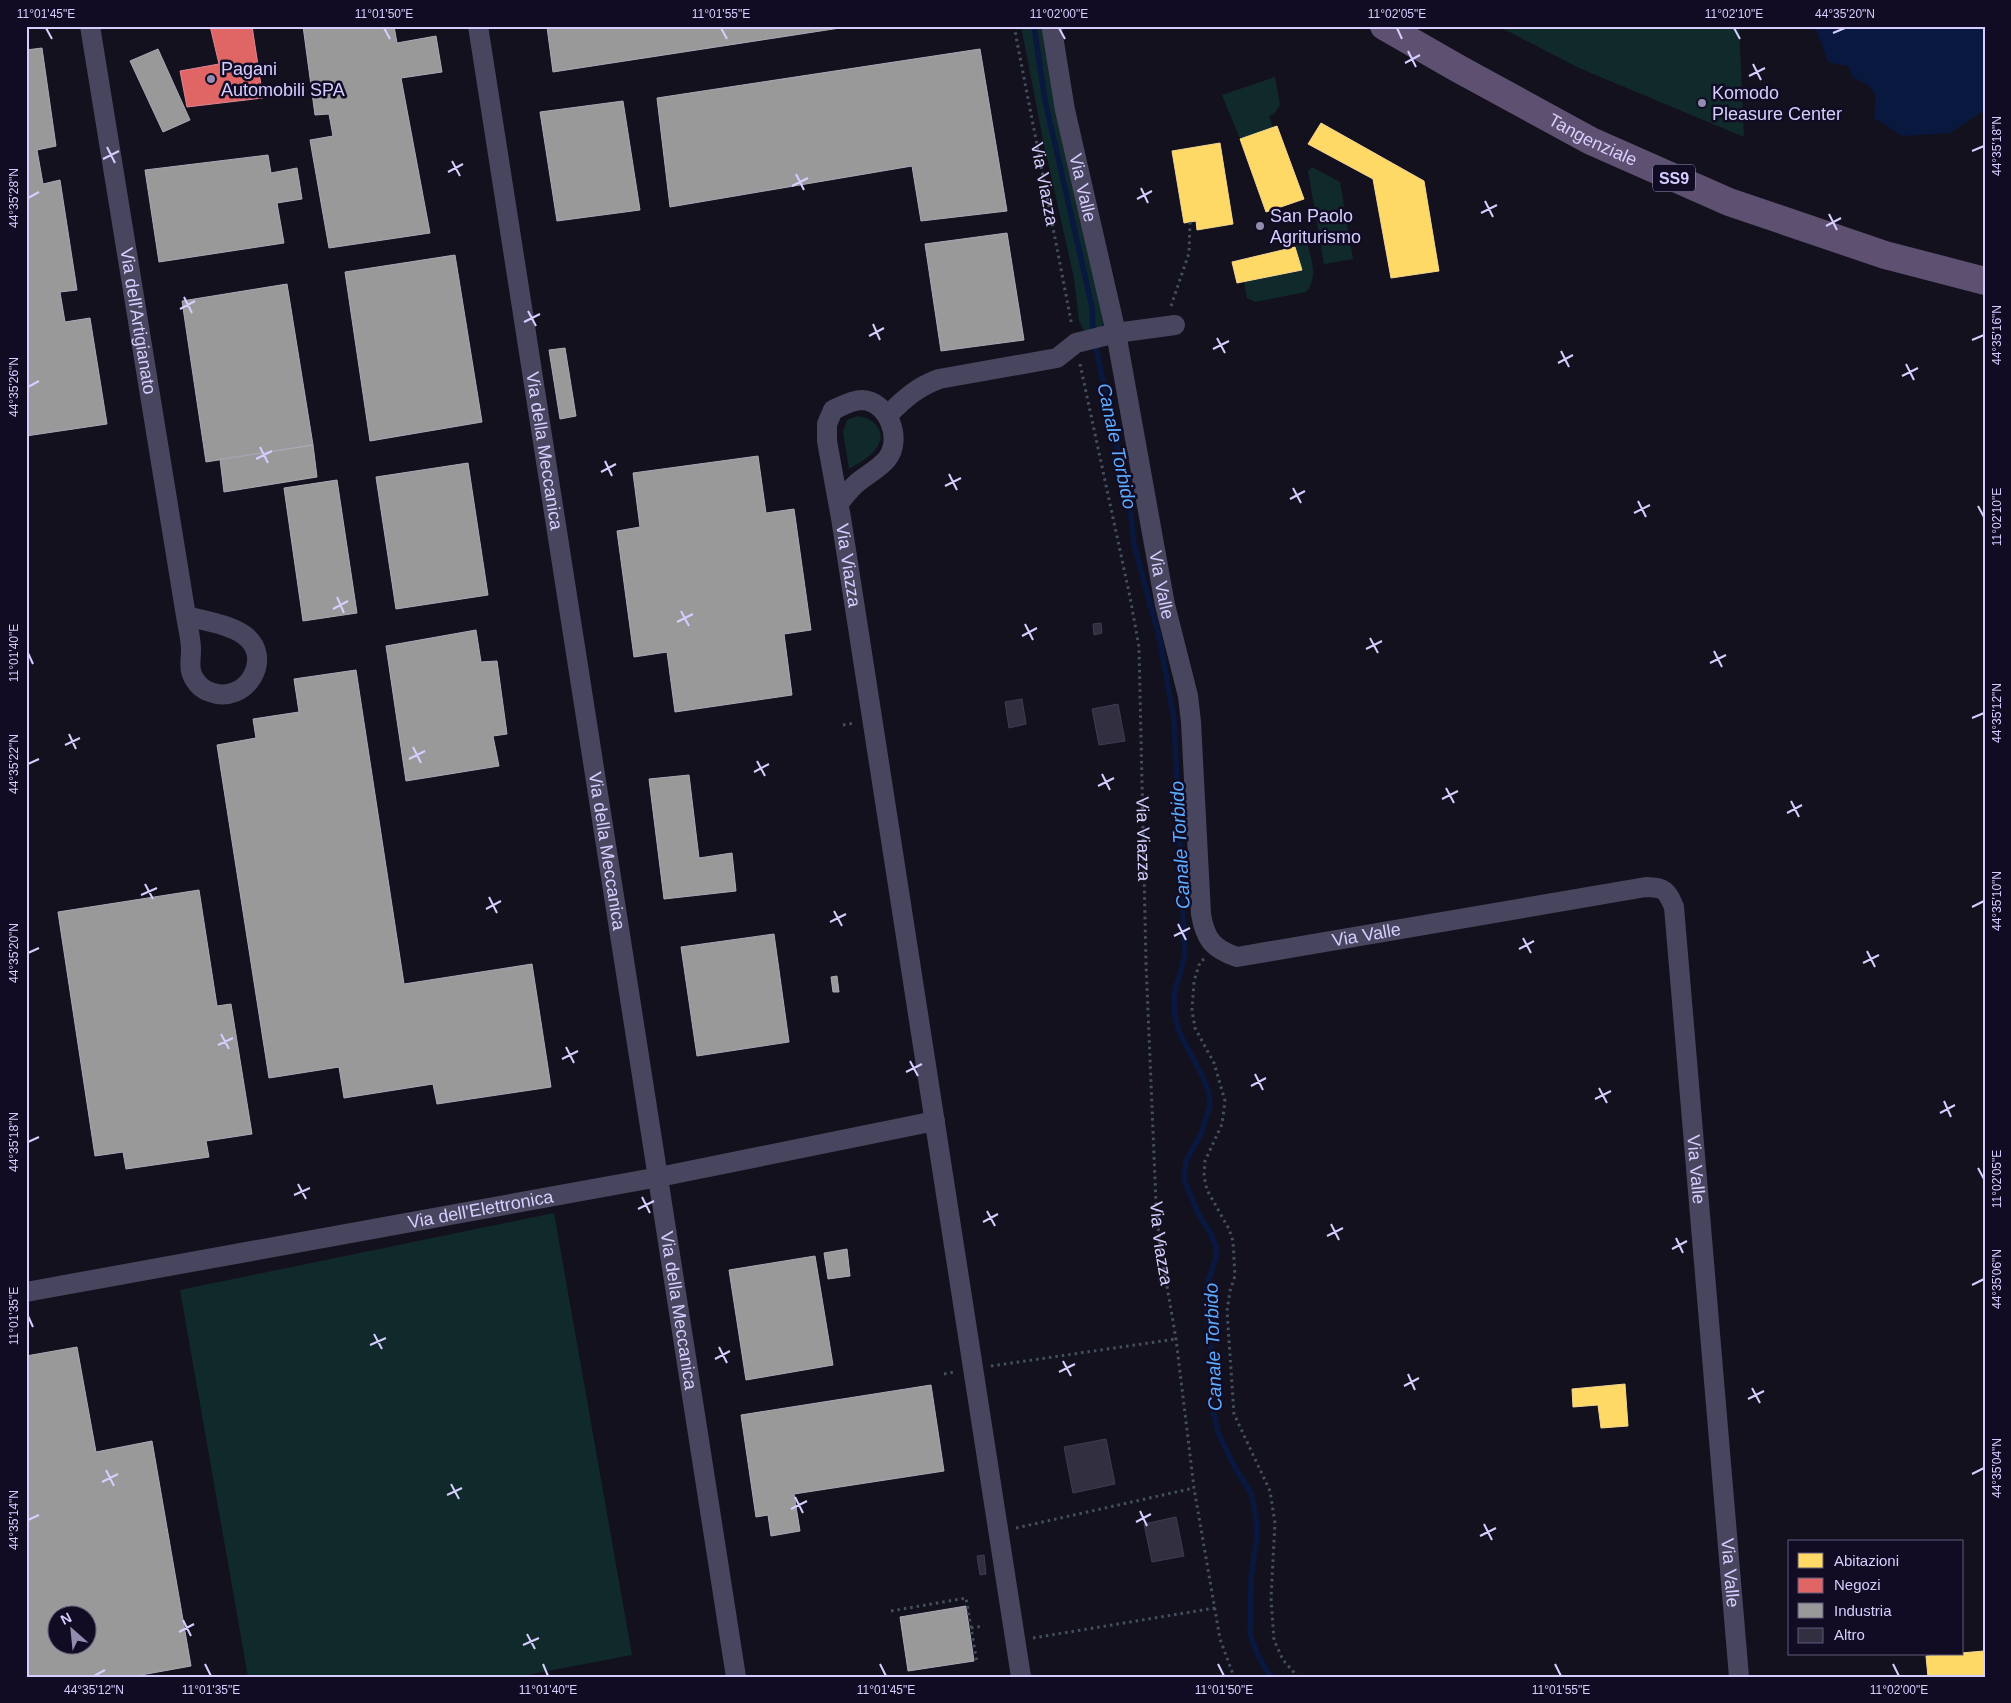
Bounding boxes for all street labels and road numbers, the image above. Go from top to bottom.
street label: Tangenziale [1545,110,1640,170]
street label: Via Viazza [1027,141,1063,228]
street label: Via Valle [1065,152,1100,224]
road number: SS9 [1653,164,1695,192]
street label: Via dell'Artigianato [116,246,160,396]
street label: Via della Meccanica [522,370,567,532]
street label: Via Viazza [832,522,865,609]
street label: Via Valle [1145,549,1178,621]
street label: Via della Meccanica [585,770,629,932]
street label: Via Viazza [1132,796,1154,882]
street label: Via Valle [1330,919,1402,951]
street label: Via Valle [1683,1134,1709,1205]
street label: Via dell'Elettronica [406,1186,556,1232]
street label: Via Viazza [1146,1200,1177,1288]
street label: Via della Meccanica [656,1230,701,1392]
street label: Via Valle [1717,1537,1743,1608]

